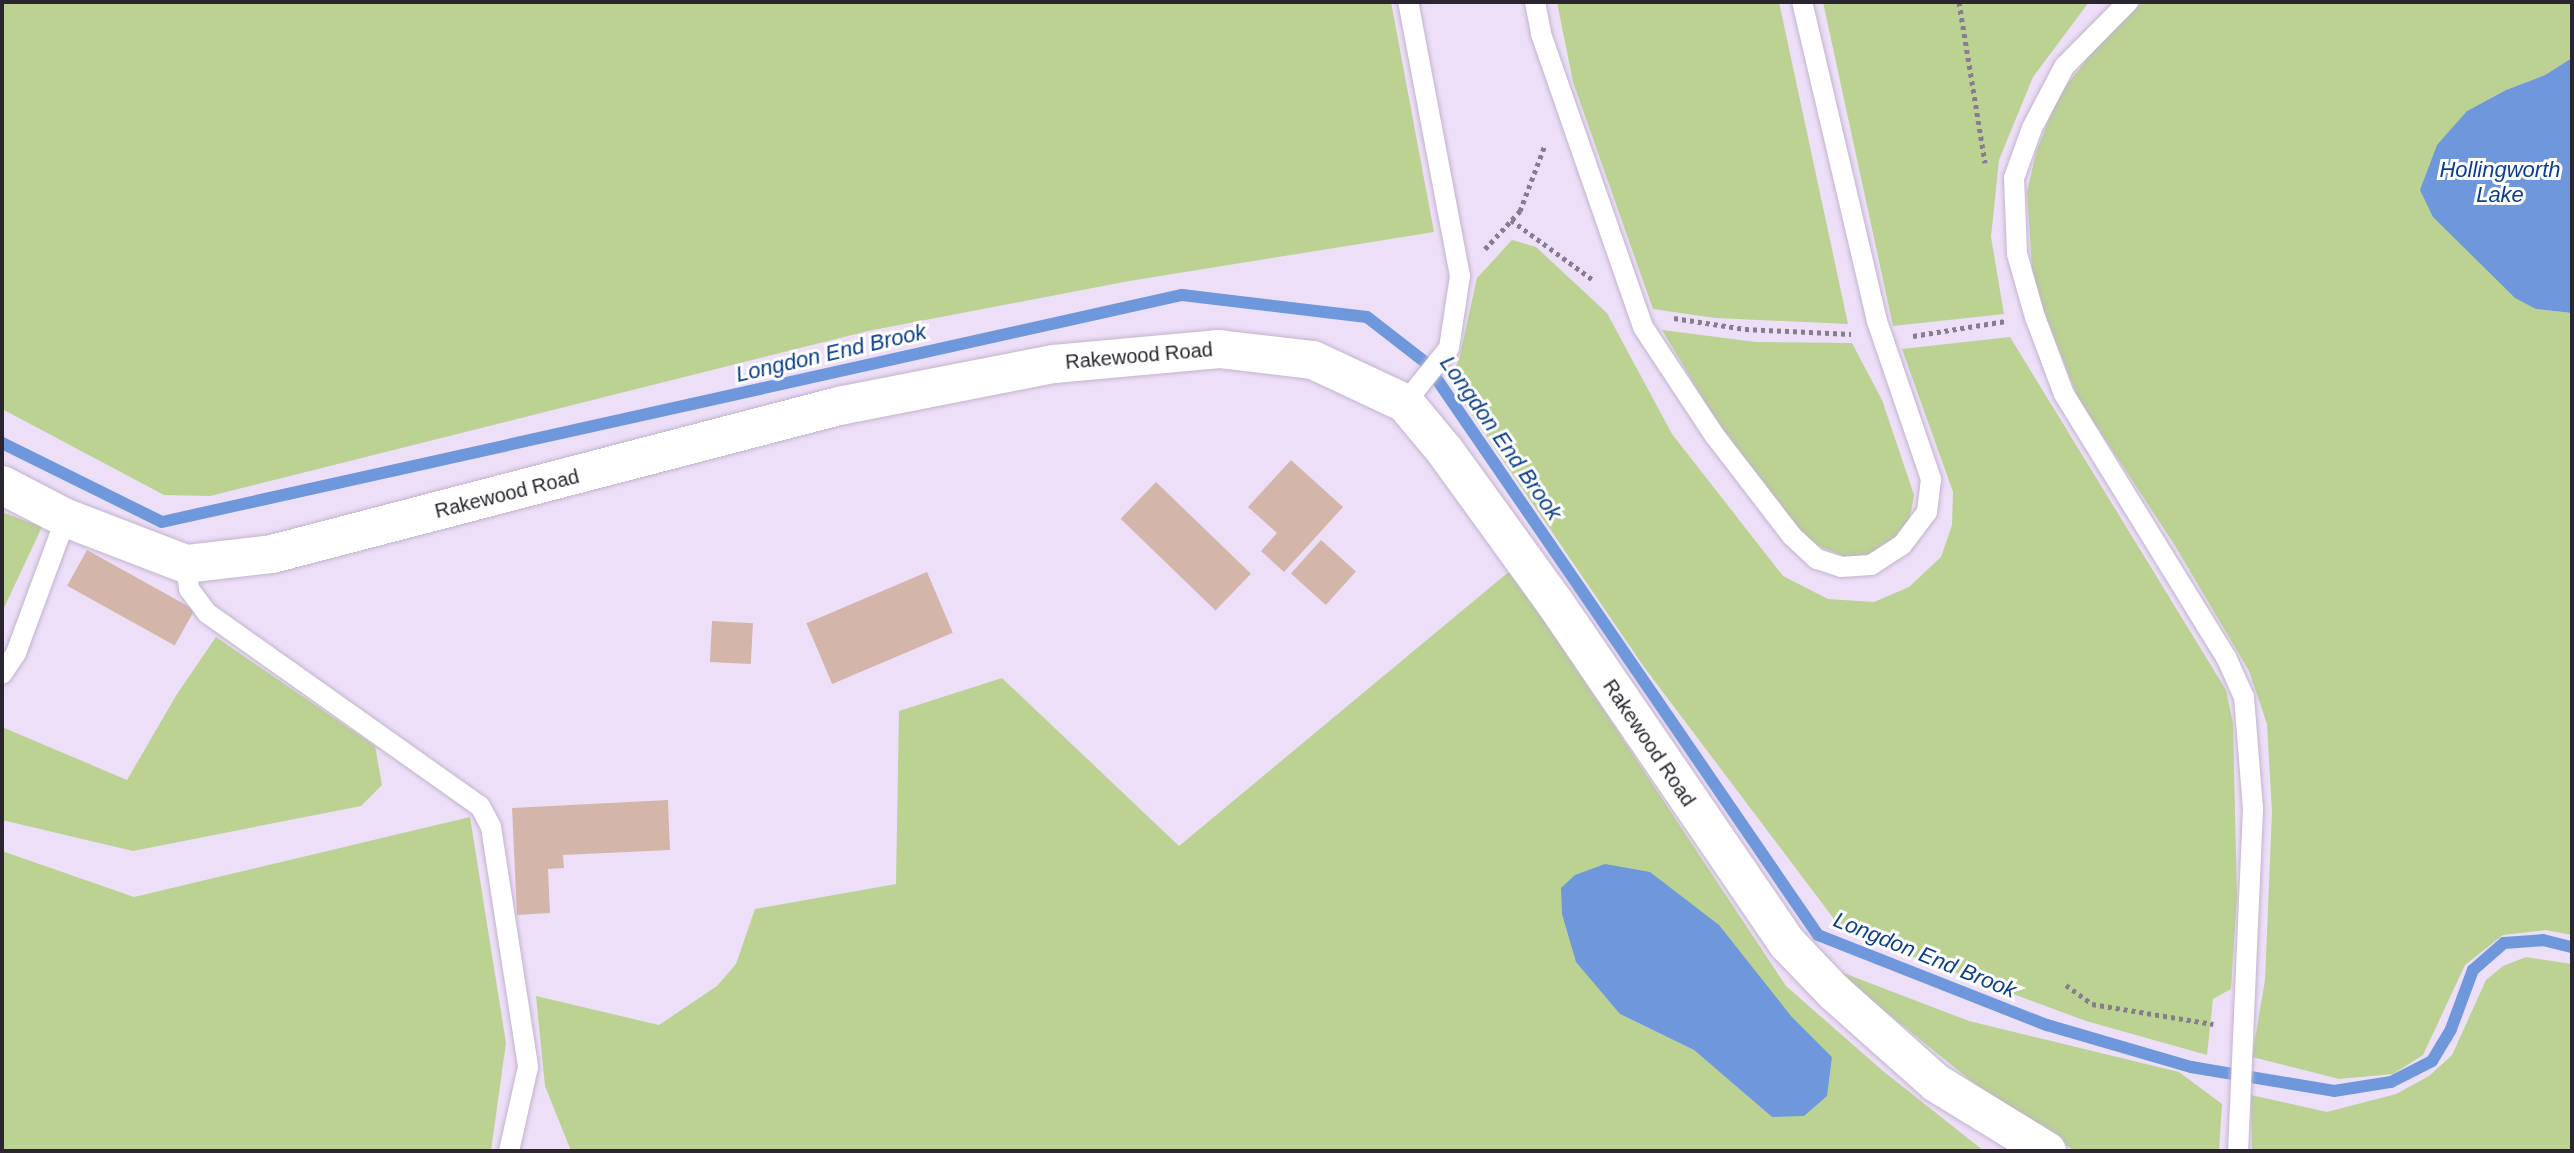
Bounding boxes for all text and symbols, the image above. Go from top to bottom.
water label: Hollingworth Lake [2439,156,2561,208]
water label: Longdon End Brook [733,318,929,388]
street label: Rakewood Road [1064,338,1214,374]
water label: Longdon End Brook [1434,351,1568,525]
street label: Rakewood Road [432,464,582,524]
street label: Rakewood Road [1598,675,1700,811]
water label: Longdon End Brook [1830,906,2020,1004]

